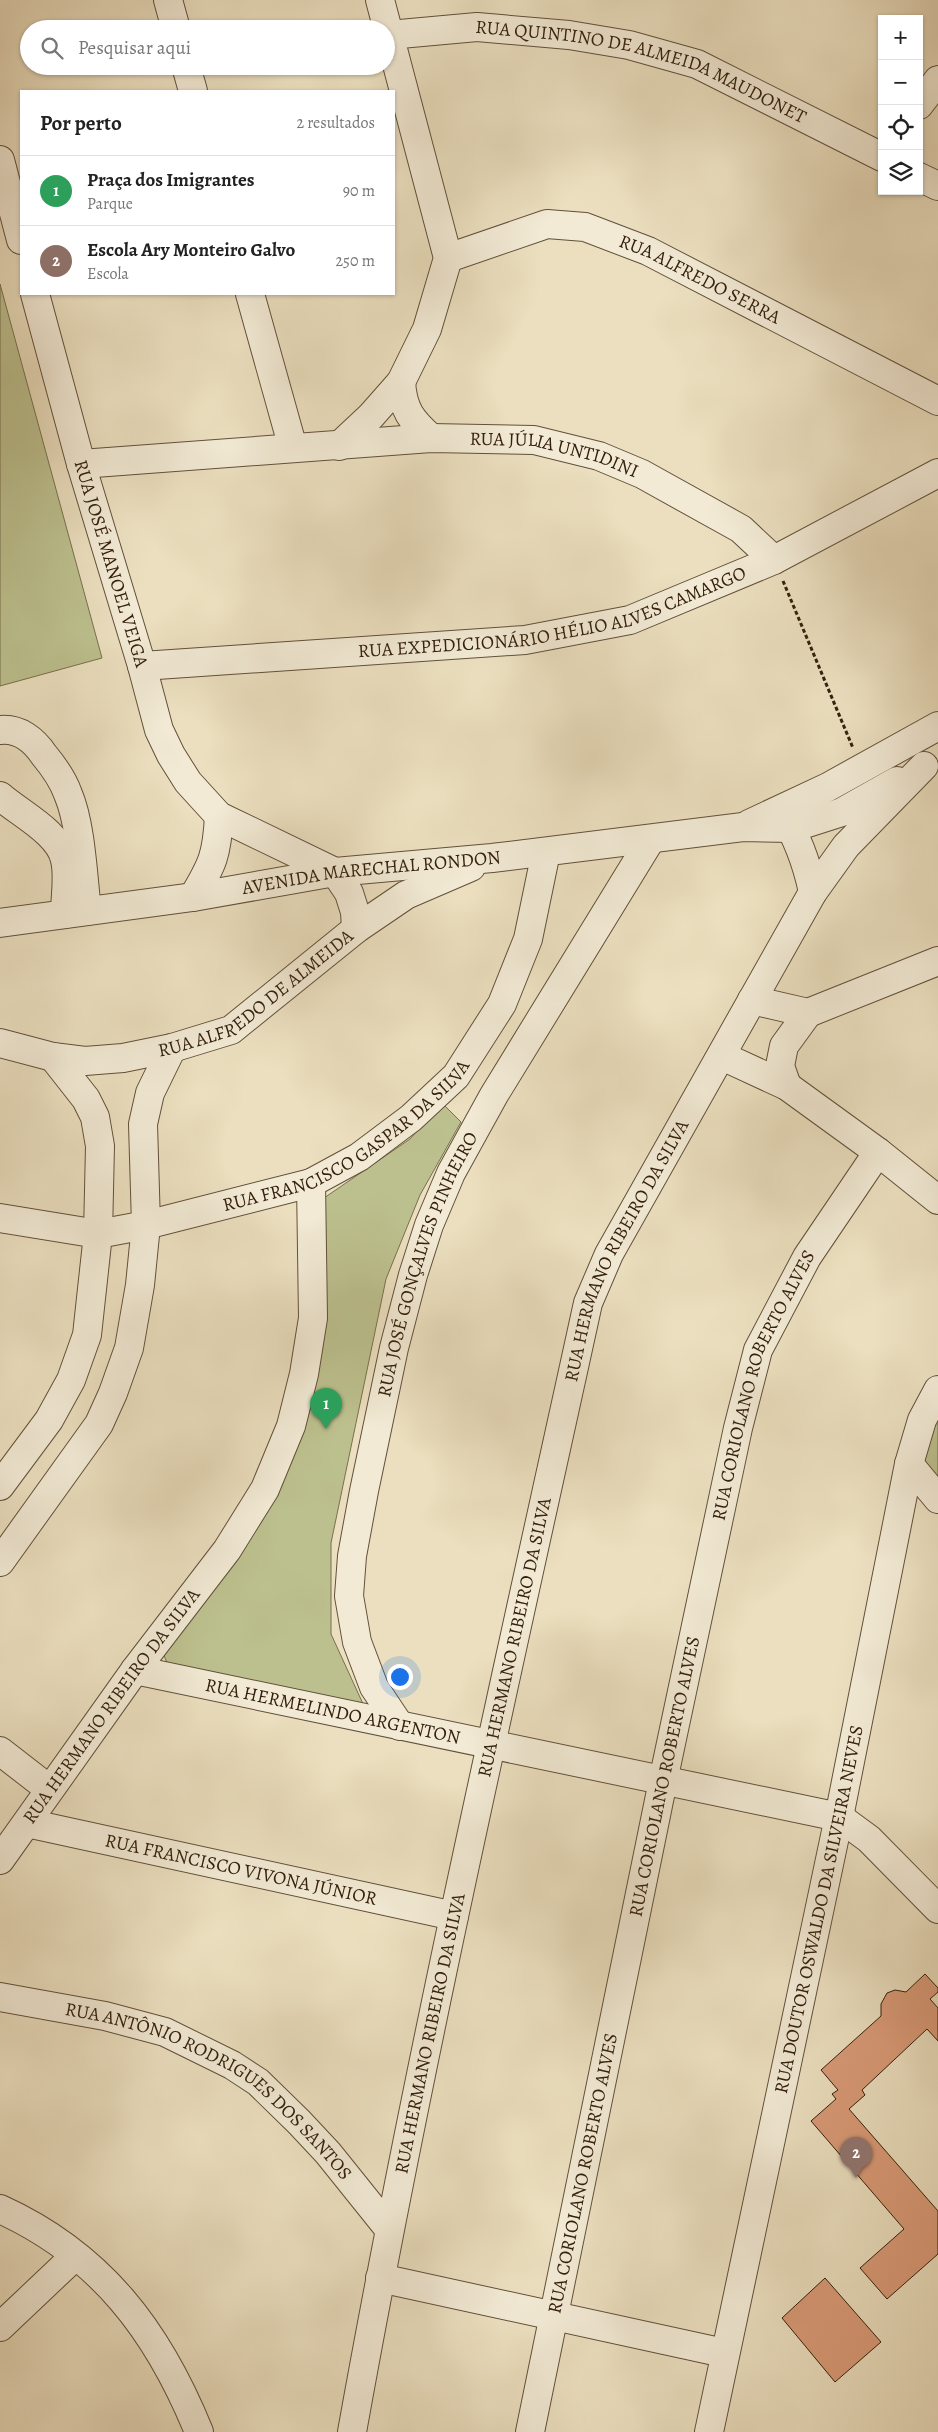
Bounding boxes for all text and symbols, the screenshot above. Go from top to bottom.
street label: RUA QUINTINO DE ALMEIDA MAUDONET [474,14,811,130]
map controls [878,15,923,195]
button: + [878,15,923,60]
search box [20,20,395,75]
icon: search [38,34,66,62]
text: Pesquisar aqui [78,35,191,61]
button: − [878,60,923,105]
button: locate [878,105,923,150]
text: Por perto [40,109,122,137]
text: 2 resultados [296,112,375,134]
button: layers [878,150,923,195]
text: Praça dos Imigrantes [87,167,255,193]
text: 1 [53,180,59,202]
text: 90 m [343,180,375,202]
text: Parque [87,193,133,215]
street label: RUA ALFREDO SERRA [615,228,786,331]
text: Escola Ary Monteiro Galvo [87,237,295,263]
text: 2 [52,250,60,272]
text: 250 m [336,250,375,272]
text: Escola [87,263,129,285]
street label: RUA JÚLIA UNTIDINI [469,426,642,484]
street label: RUA JOSÉ MANOEL VEIGA [67,457,155,671]
street label: RUA EXPEDICIONÁRIO HÉLIO ALVES CAMARGO [357,560,750,664]
street label: AVENIDA MARECHAL RONDON [239,844,502,901]
street label: RUA ALFREDO DE ALMEIDA [156,923,360,1064]
street label: RUA FRANCISCO GASPAR DA SILVA [220,1054,476,1218]
street label: RUA HERMANO RIBEIRO DA SILVA [558,1114,695,1384]
street label: RUA JOSÉ GONÇALVES PINHEIRO [371,1127,484,1399]
street label: RUA CORIOLANO ROBERTO ALVES [706,1245,821,1523]
pin: 1 [310,1388,342,1429]
street label: RUA HERMANO RIBEIRO DA SILVA [471,1494,558,1780]
street label: RUA HERMANO RIBEIRO DA SILVA [17,1582,207,1829]
street label: RUA CORIOLANO ROBERTO ALVES [623,1634,706,1919]
your location [387,1664,413,1690]
street label: RUA HERMELINDO ARGENTON [203,1672,463,1751]
street label: RUA DOUTOR OSWALDO DA SILVEIRA NEVES [768,1723,870,2096]
street label: RUA FRANCISCO VIVONA JÚNIOR [102,1827,380,1912]
street label: RUA HERMANO RIBEIRO DA SILVA [388,1890,472,2176]
street label: RUA ANTÔNIO RODRIGUES DOS SANTOS [63,1996,358,2186]
street label: RUA CORIOLANO ROBERTO ALVES [541,2031,624,2316]
pin: 2 [840,2137,872,2178]

